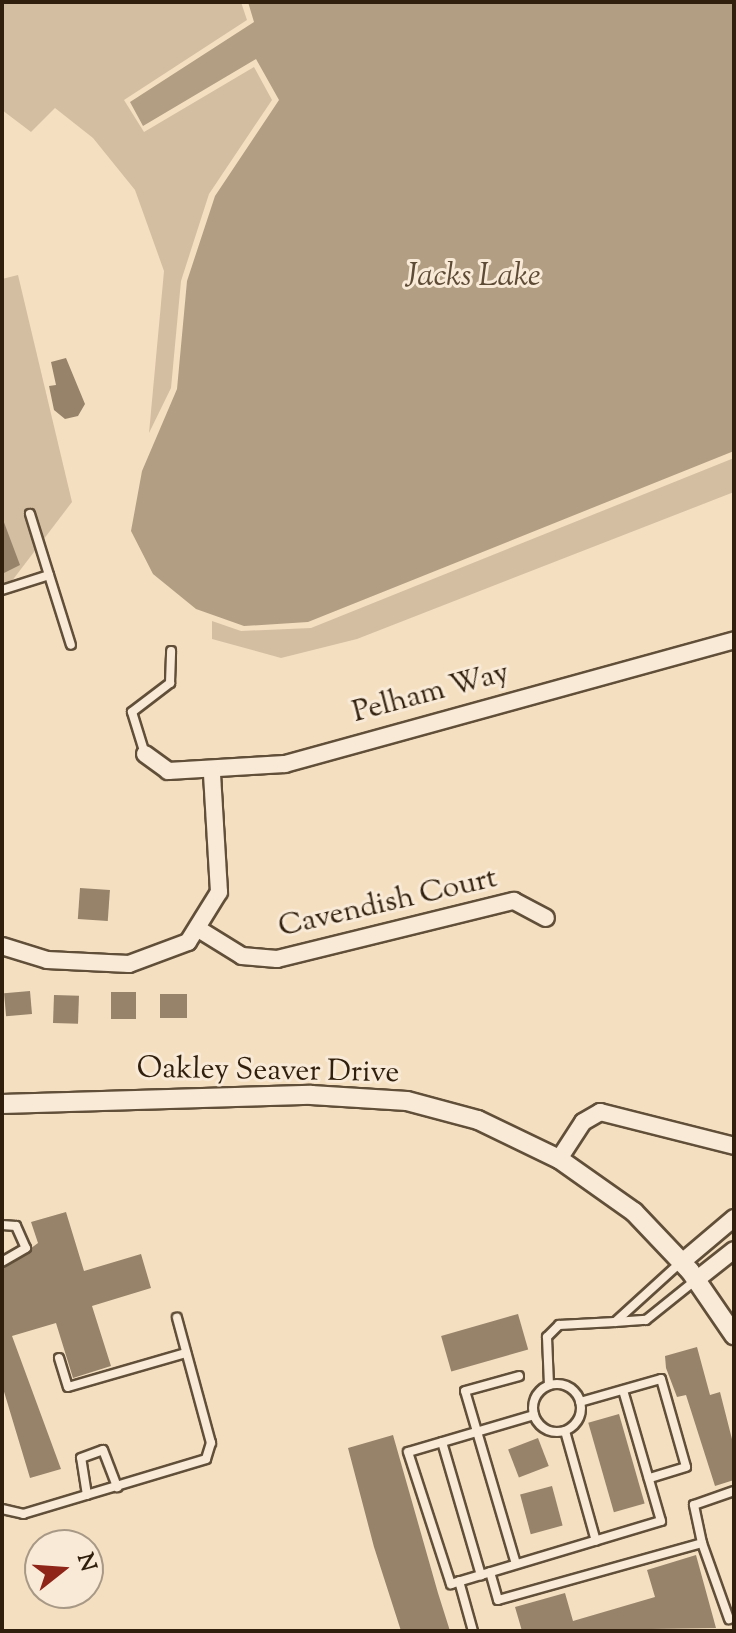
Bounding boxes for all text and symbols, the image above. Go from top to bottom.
water label: Jacks Lake [405,258,541,296]
street label: Pelham Way [349,656,513,732]
street label: Cavendish Court [275,861,501,947]
street label: Oakley Seaver Drive [136,1052,400,1092]
north arrow [24,1529,104,1609]
text: N [67,1549,103,1576]

